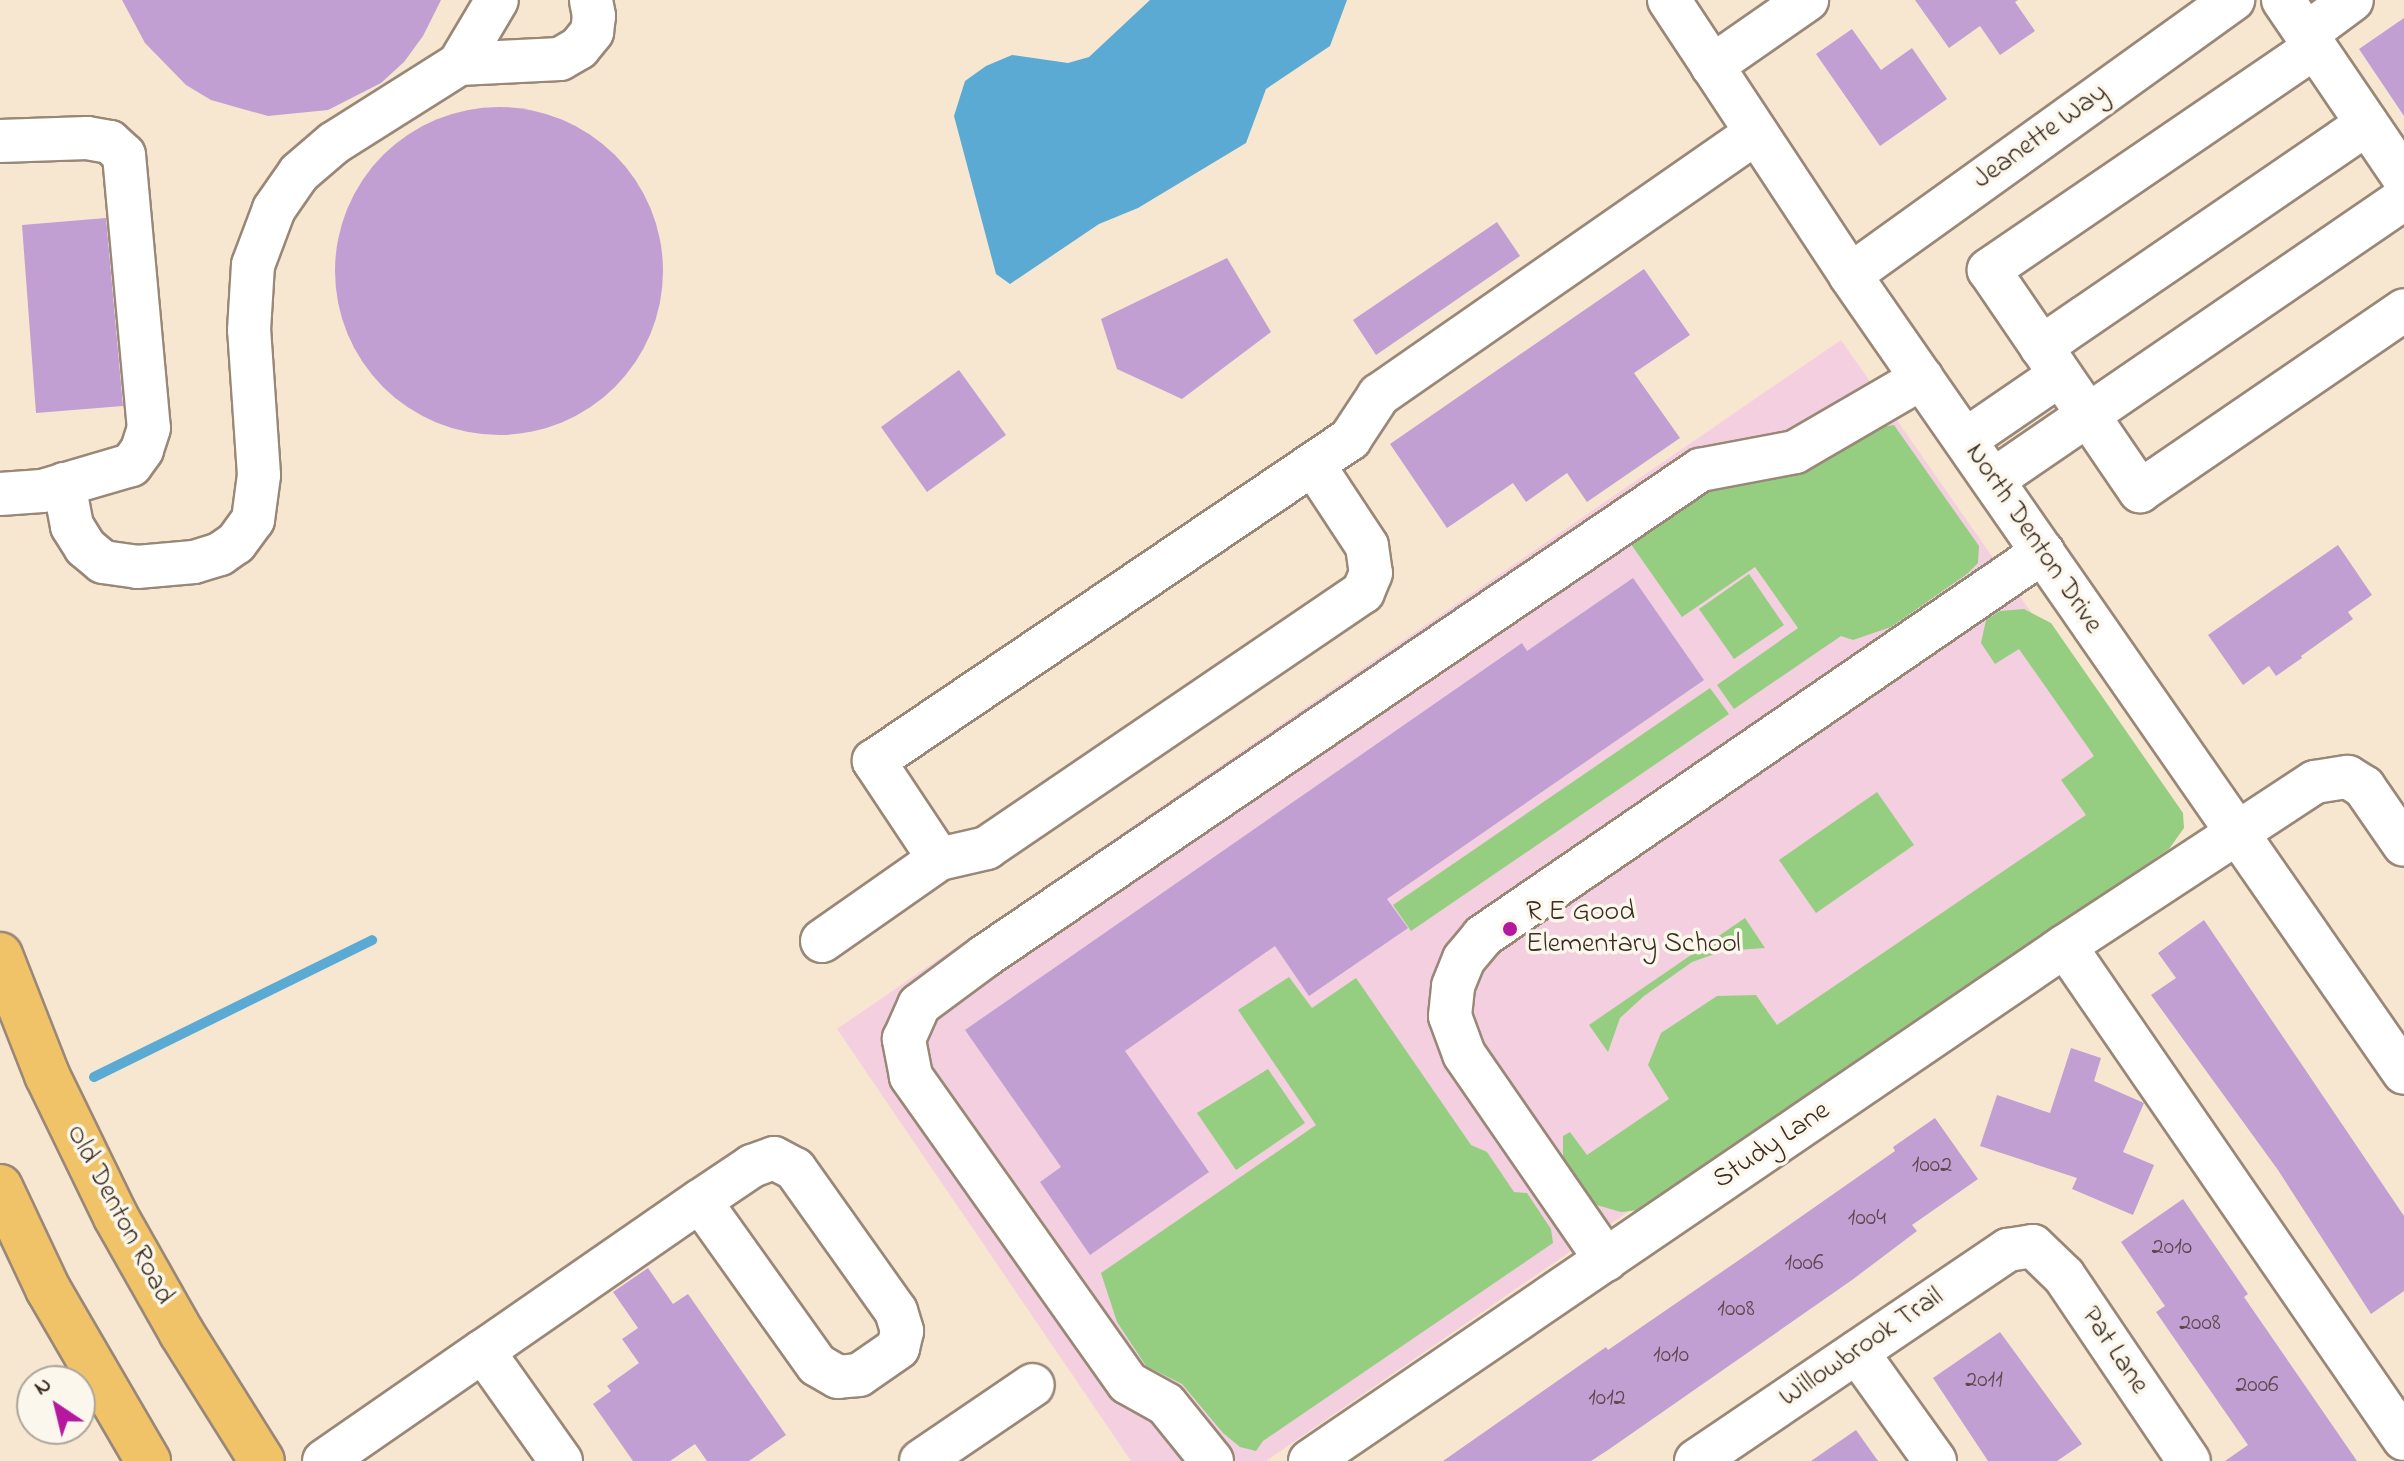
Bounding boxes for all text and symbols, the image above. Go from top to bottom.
street label: Jeanette Way [1967,77,2115,197]
street label: North Denton Drive [1957,438,2109,640]
place label: R E Good Elementary School [1526,896,1741,962]
marker: R E Good Elementary School [1501,920,1519,938]
street label: Study Lane [1707,1095,1837,1197]
street label: Old Denton Road [58,1120,180,1310]
house number: 1002 [1912,1152,1952,1180]
house number: 1004 [1848,1205,1886,1233]
house number: 2010 [2152,1234,2192,1262]
house number: 1006 [1785,1250,1823,1278]
street label: Willowbrook Trail [1774,1281,1950,1415]
house number: 1008 [1717,1296,1755,1324]
street label: Pat Lane [2073,1301,2155,1401]
house number: 2008 [2179,1310,2221,1338]
house number: 1010 [1653,1342,1689,1370]
north arrow [16,1365,96,1445]
house number: 2011 [1965,1367,2003,1395]
text: N [28,1370,59,1404]
house number: 2006 [2235,1372,2279,1400]
house number: 1012 [1588,1385,1626,1413]

